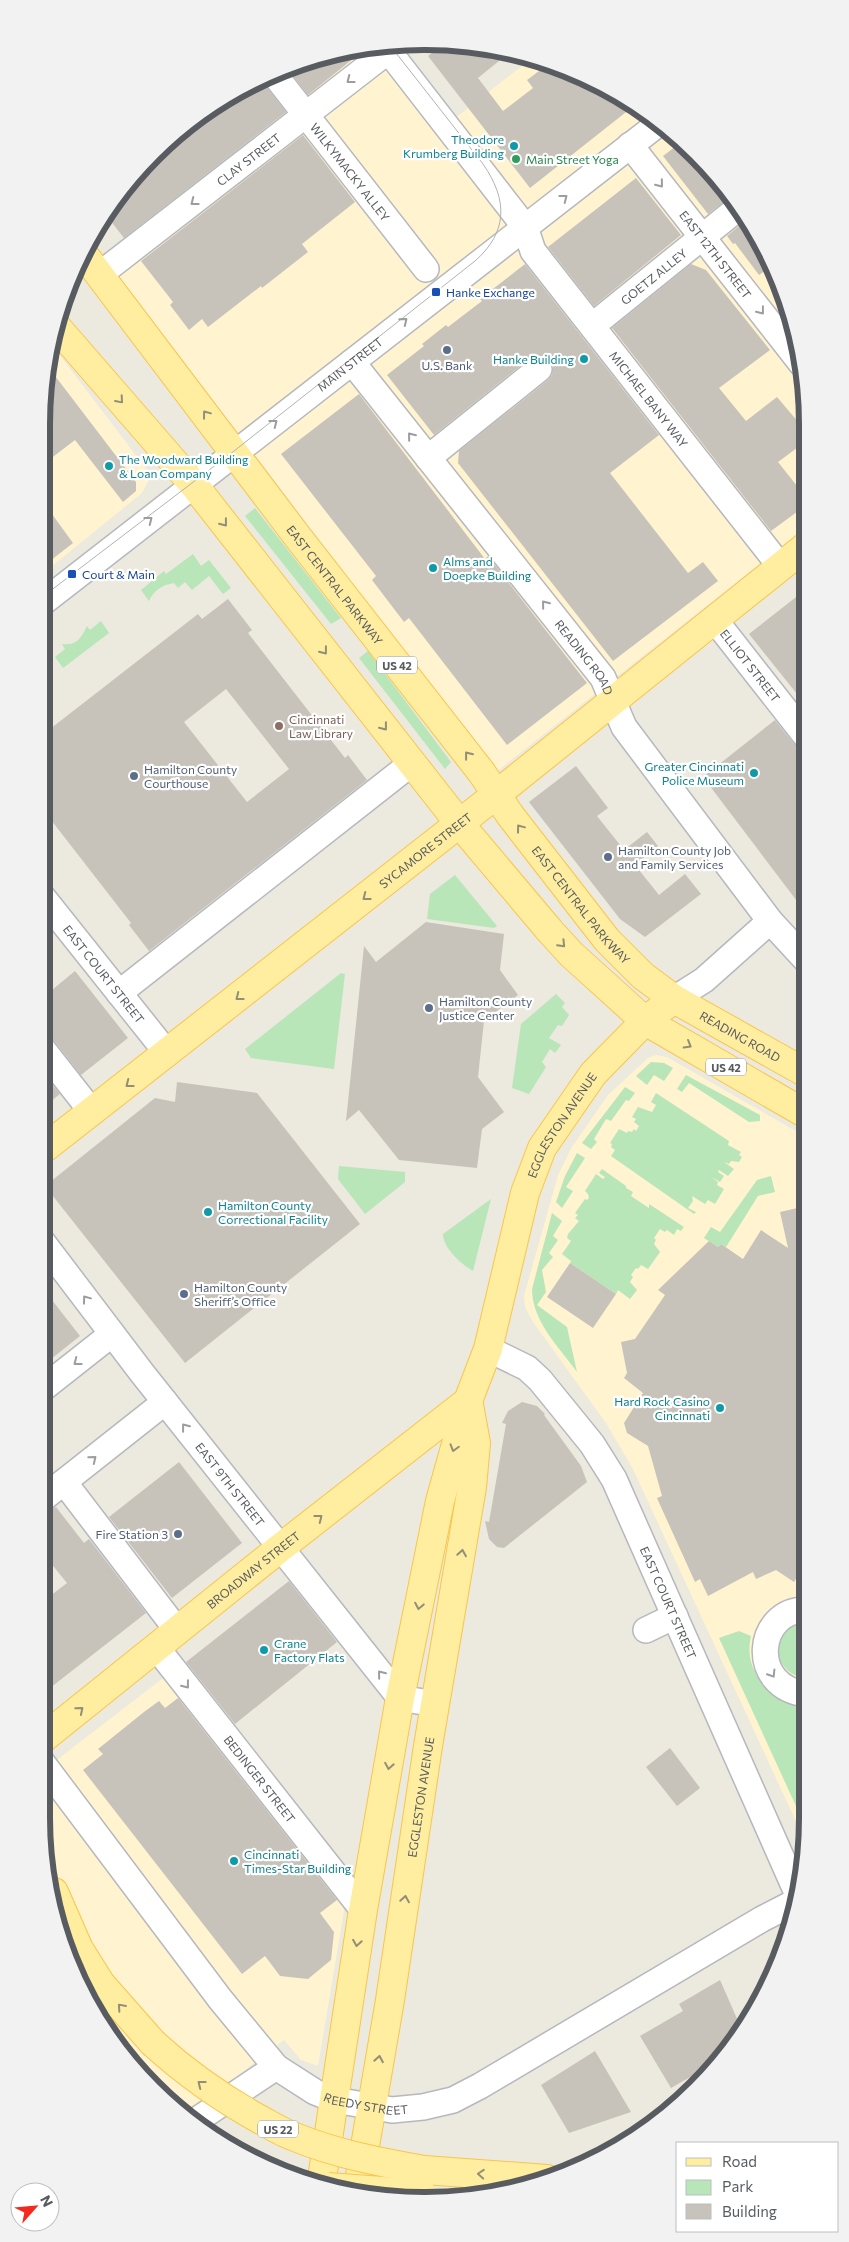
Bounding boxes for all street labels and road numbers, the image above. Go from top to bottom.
street label: WILKYMACKY ALLEY [308,120,393,224]
street label: CLAY STREET [214,130,283,188]
street label: EAST 12TH STREET [677,208,755,301]
street label: GOETZ ALLEY [618,245,689,307]
street label: MAIN STREET [314,334,385,394]
street label: MICHAEL BANY WAY [607,348,691,450]
street label: EAST CENTRAL PARKWAY [284,522,386,647]
street label: READING ROAD [552,617,616,697]
street label: ELLIOT STREET [718,626,783,705]
road number: US 42 [377,656,417,674]
street label: SYCAMORE STREET [376,809,475,891]
street label: EAST CENTRAL PARKWAY [529,843,633,966]
street label: EAST COURT STREET [61,922,148,1026]
street label: READING ROAD [697,1008,783,1064]
road number: US 42 [706,1058,746,1076]
street label: EGGLESTON AVENUE [524,1069,599,1180]
street label: EAST 9TH STREET [193,1440,268,1529]
street label: BROADWAY STREET [204,1528,303,1611]
street label: EAST COURT STREET [638,1544,700,1661]
street label: BEDINGER STREET [221,1733,299,1826]
street label: EGGLESTON AVENUE [404,1736,436,1858]
street label: REEDY STREET [322,2089,409,2117]
road number: US 22 [258,2120,298,2138]

